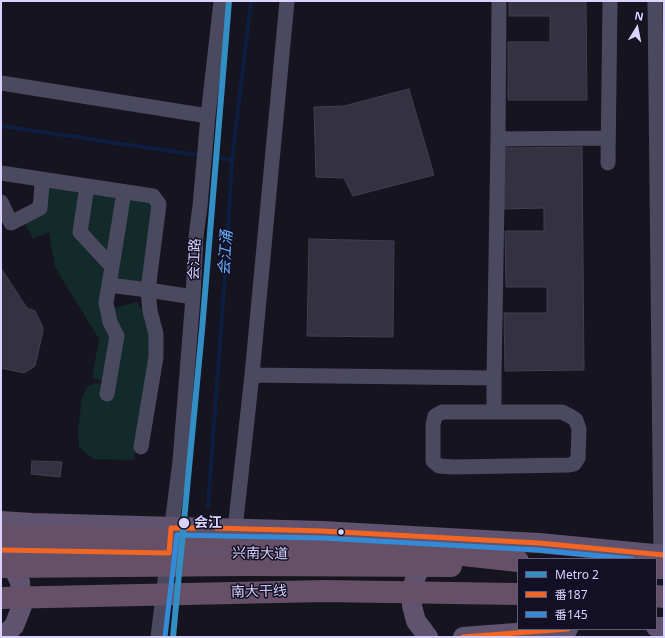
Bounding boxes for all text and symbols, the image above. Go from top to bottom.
north arrow [617,8,657,48]
text: N [633,8,645,24]
water label: 会江涌 [215,230,237,276]
street label: 会江路 [186,238,204,280]
place label: 会江 [194,515,222,531]
marker: 会江 [177,516,191,530]
unlabelled marker [336,527,346,537]
street label: 兴南大道 [232,545,288,563]
legend [517,558,657,630]
text: Metro 2 [555,566,599,583]
street label: 南大干线 [231,583,287,601]
text: 番187 [555,586,588,603]
text: 番145 [555,606,588,623]

